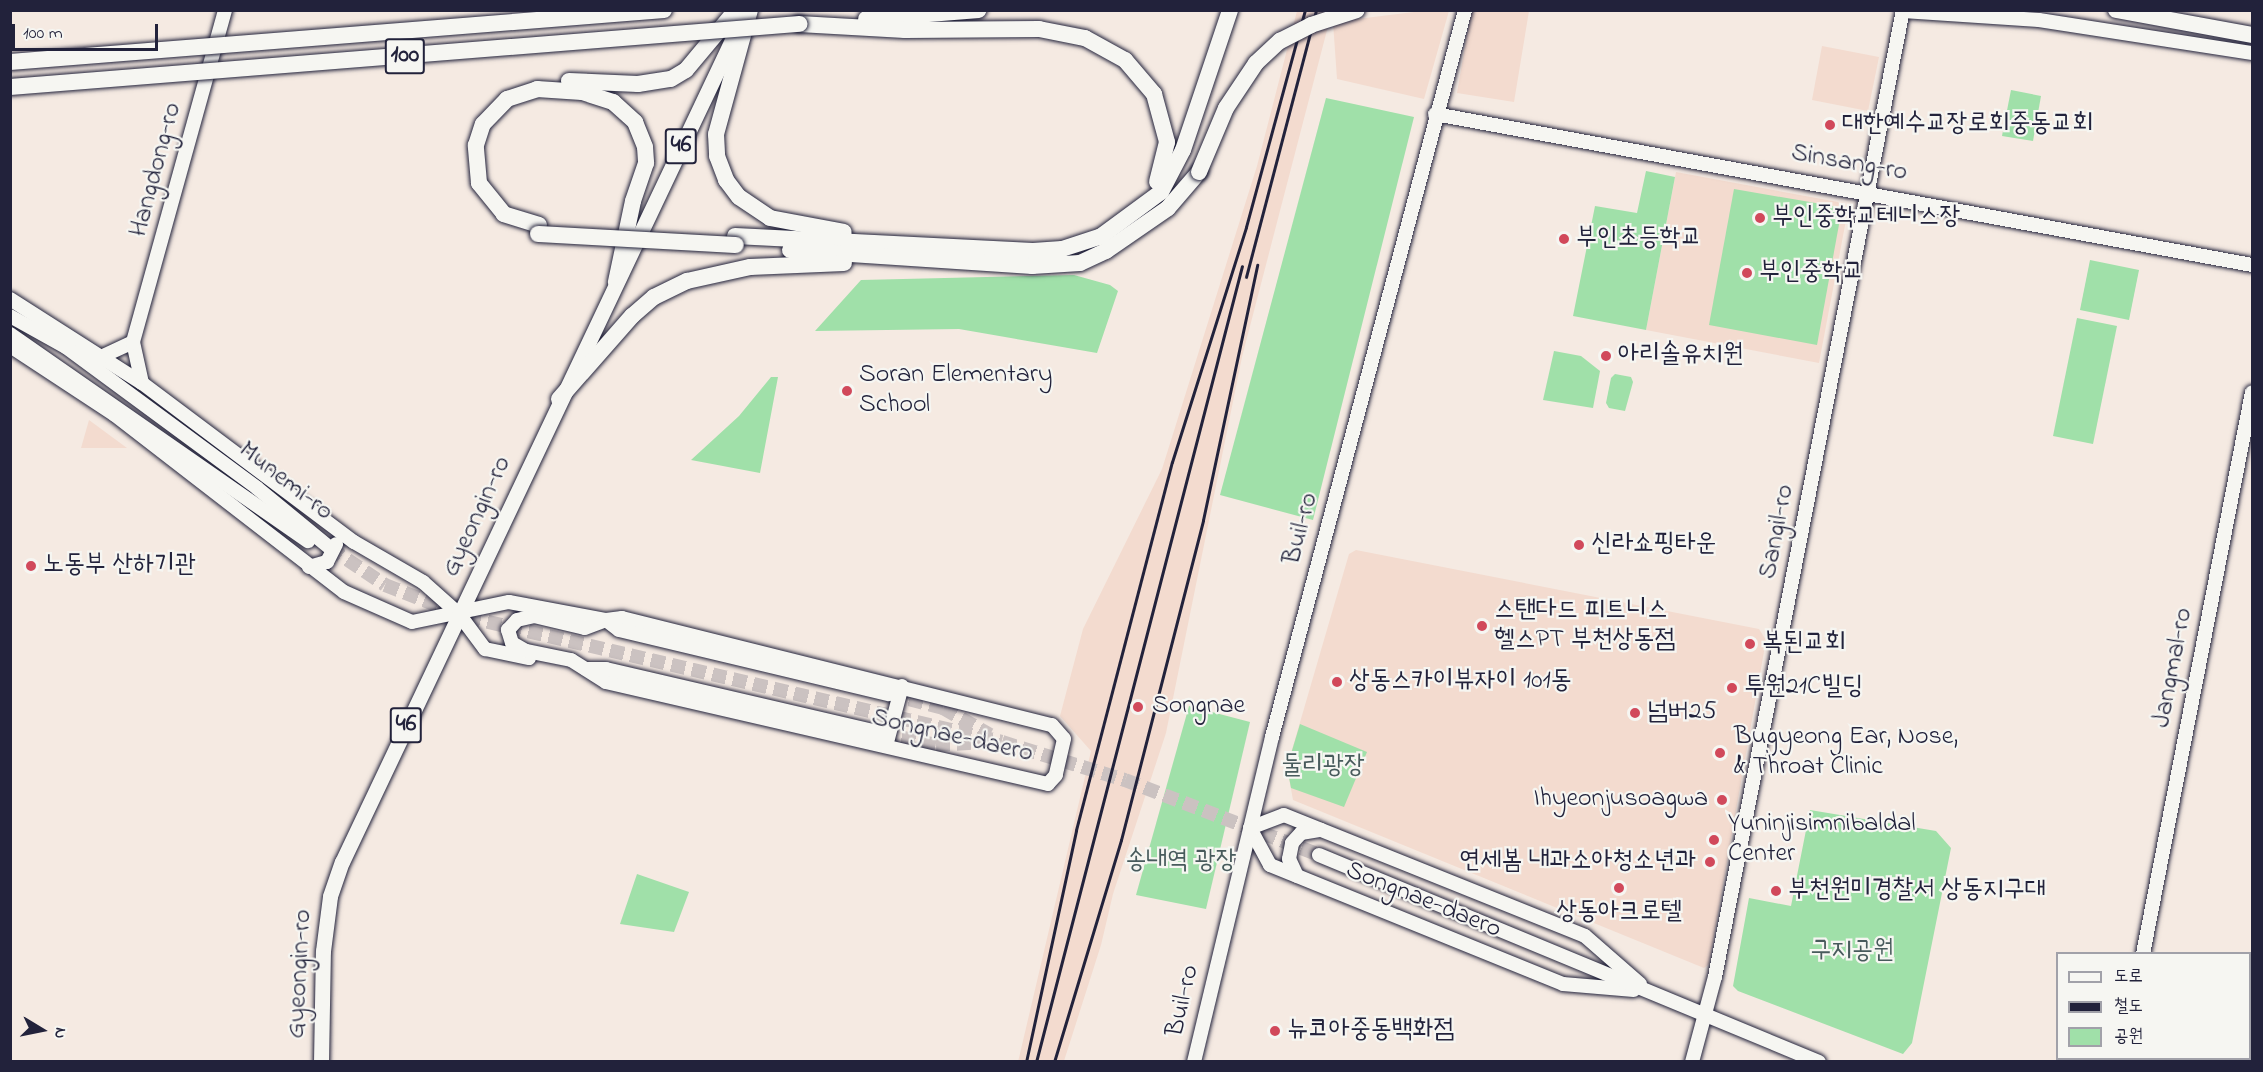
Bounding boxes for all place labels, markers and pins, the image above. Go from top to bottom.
place label: 대한예수교장로회중동교회 [1842,109,2093,141]
marker: 대한예수교장로회중동교회 [1823,118,1837,132]
place label: 부인중학교테니스장 [1772,202,1960,234]
marker: 부인중학교테니스장 [1753,211,1767,225]
place label: 부인초등학교 [1576,223,1702,255]
marker: 부인초등학교 [1557,232,1571,246]
place label: 부인중학교 [1759,257,1864,289]
marker: 부인중학교 [1740,266,1754,280]
place label: 아리솔유치원 [1618,340,1744,372]
marker: 아리솔유치원 [1599,349,1613,363]
place label: Soran Elementary School [859,360,1052,422]
marker: Soran Elementary School [840,384,854,398]
place label: 신라쇼핑타운 [1591,529,1717,561]
marker: 신라쇼핑타운 [1572,538,1586,552]
place label: 노동부 산하기관 [43,550,196,582]
marker: 노동부 산하기관 [24,559,38,573]
place label: 스탠다드 피트니스 헬스PT 부천상동점 [1494,595,1675,656]
marker: 스탠다드 피트니스 헬스PT 부천상동점 [1475,619,1489,633]
place label: 복된교회 [1762,628,1846,660]
marker: 복된교회 [1743,637,1757,651]
place label: 상동스카이뷰자이 101동 [1349,666,1572,698]
place label: 투원21C빌딩 [1744,672,1863,704]
marker: 상동스카이뷰자이 101동 [1330,675,1344,689]
marker: 투원21C빌딩 [1725,681,1739,695]
place label: Songnae [1152,691,1245,723]
place label: 넘버25 [1647,697,1717,729]
marker: Songnae [1129,698,1147,716]
marker: 넘버25 [1628,706,1642,720]
place label: Bugyeong Ear, Nose, & Throat Clinic [1734,722,1958,784]
marker: Bugyeong Ear, Nose, & Throat Clinic [1711,744,1729,762]
place label: Ihyeonjusoagwa [1534,784,1708,816]
marker: Ihyeonjusoagwa [1713,791,1731,809]
place label: Yuninjisimnibaldal Center [1728,809,1916,870]
marker: Yuninjisimnibaldal Center [1705,831,1723,849]
place label: 연세봄 내과소아청소년과 [1459,846,1696,878]
marker: 연세봄 내과소아청소년과 [1701,853,1719,871]
place label: 부천원미경찰서 상동지구대 [1788,875,2046,907]
marker: 상동아크로텔 [1612,881,1626,895]
marker: 부천원미경찰서 상동지구대 [1769,884,1783,898]
place label: 상동아크로텔 [1556,897,1682,929]
place label: 뉴코아중동백화점 [1287,1015,1454,1047]
marker: 뉴코아중동백화점 [1268,1024,1282,1038]

